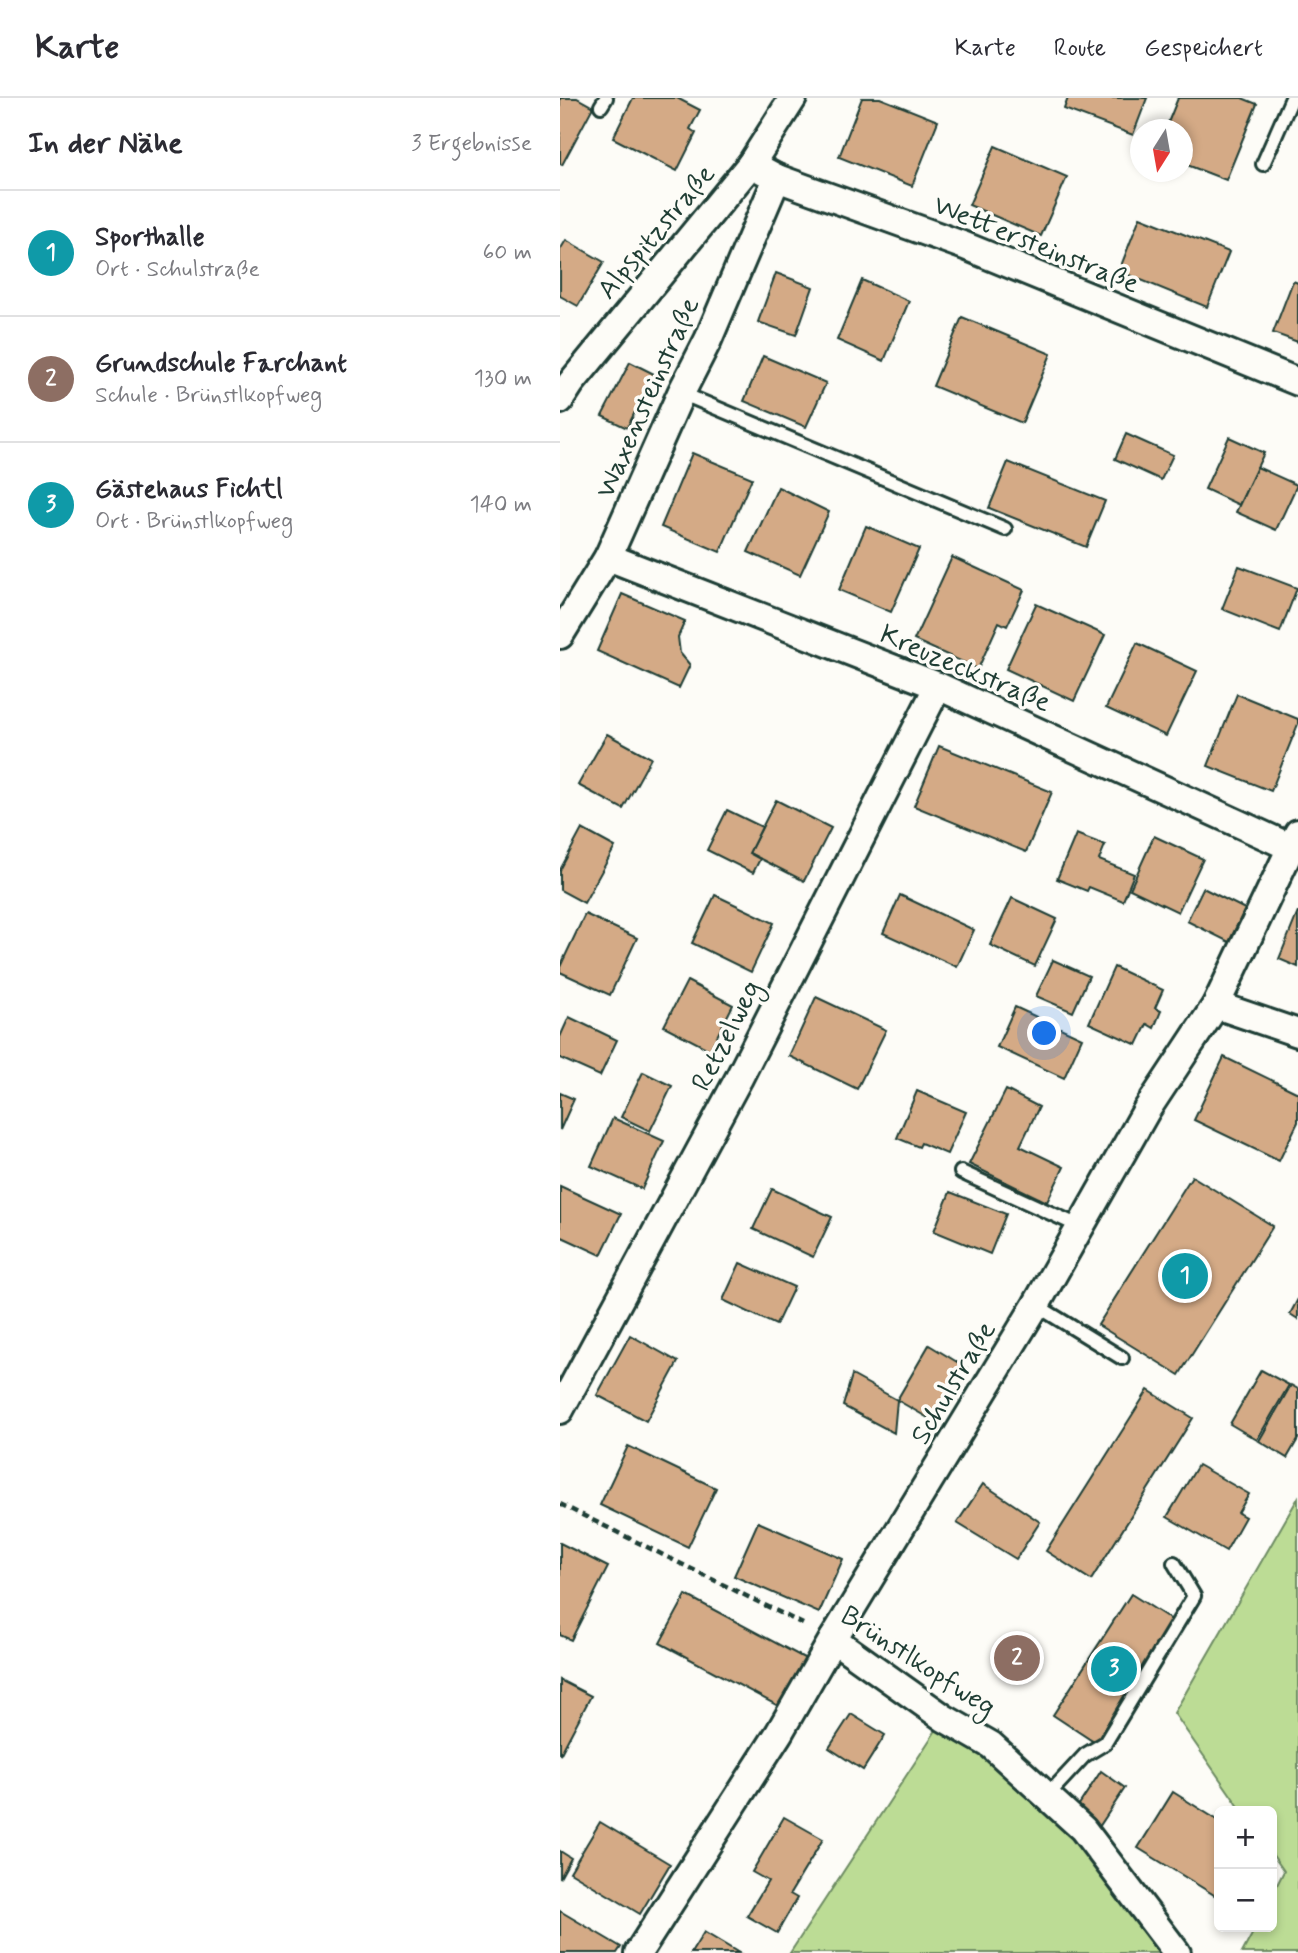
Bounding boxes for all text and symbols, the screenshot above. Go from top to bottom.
text: Karte [35,26,119,70]
text: Karte [954,33,1016,64]
text: Route [1054,33,1106,64]
text: Gespeichert [1144,33,1263,64]
north arrow [1130,119,1193,182]
text: In der Nähe [28,124,183,163]
text: 3 Ergebnisse [411,129,532,159]
street label: Alpspitzstraße [590,157,724,308]
street label: Wettersteinstraße [928,187,1144,303]
text: Sporthalle [95,221,205,255]
text: 1 [46,238,56,268]
text: 60 m [483,238,532,268]
text: Ort · Schulstraße [95,255,260,285]
street label: Waxensteinstraße [587,292,709,504]
text: Grundschule Farchant [95,347,347,381]
text: 2 [45,364,57,394]
text: 130 m [474,364,532,394]
text: Schule · Brünstlkopfweg [95,381,322,411]
text: Gästehaus Fichtl [95,473,283,507]
text: 3 [46,490,56,520]
text: 140 m [469,490,532,520]
text: Ort · Brünstlkopfweg [95,507,293,537]
street label: Kreuzeckstraße [874,617,1056,722]
street label: Retzelweg [684,974,773,1099]
your location [1027,1016,1061,1050]
pin: 1 [1162,1250,1208,1302]
street label: Schulstraße [903,1315,1006,1452]
street label: Brünstlkopfweg [832,1598,1003,1728]
pin: 2 [994,1632,1040,1684]
pin: 3 [1091,1643,1137,1695]
map controls [1214,1806,1277,1932]
button: + [1214,1806,1277,1869]
button: − [1214,1869,1277,1932]

